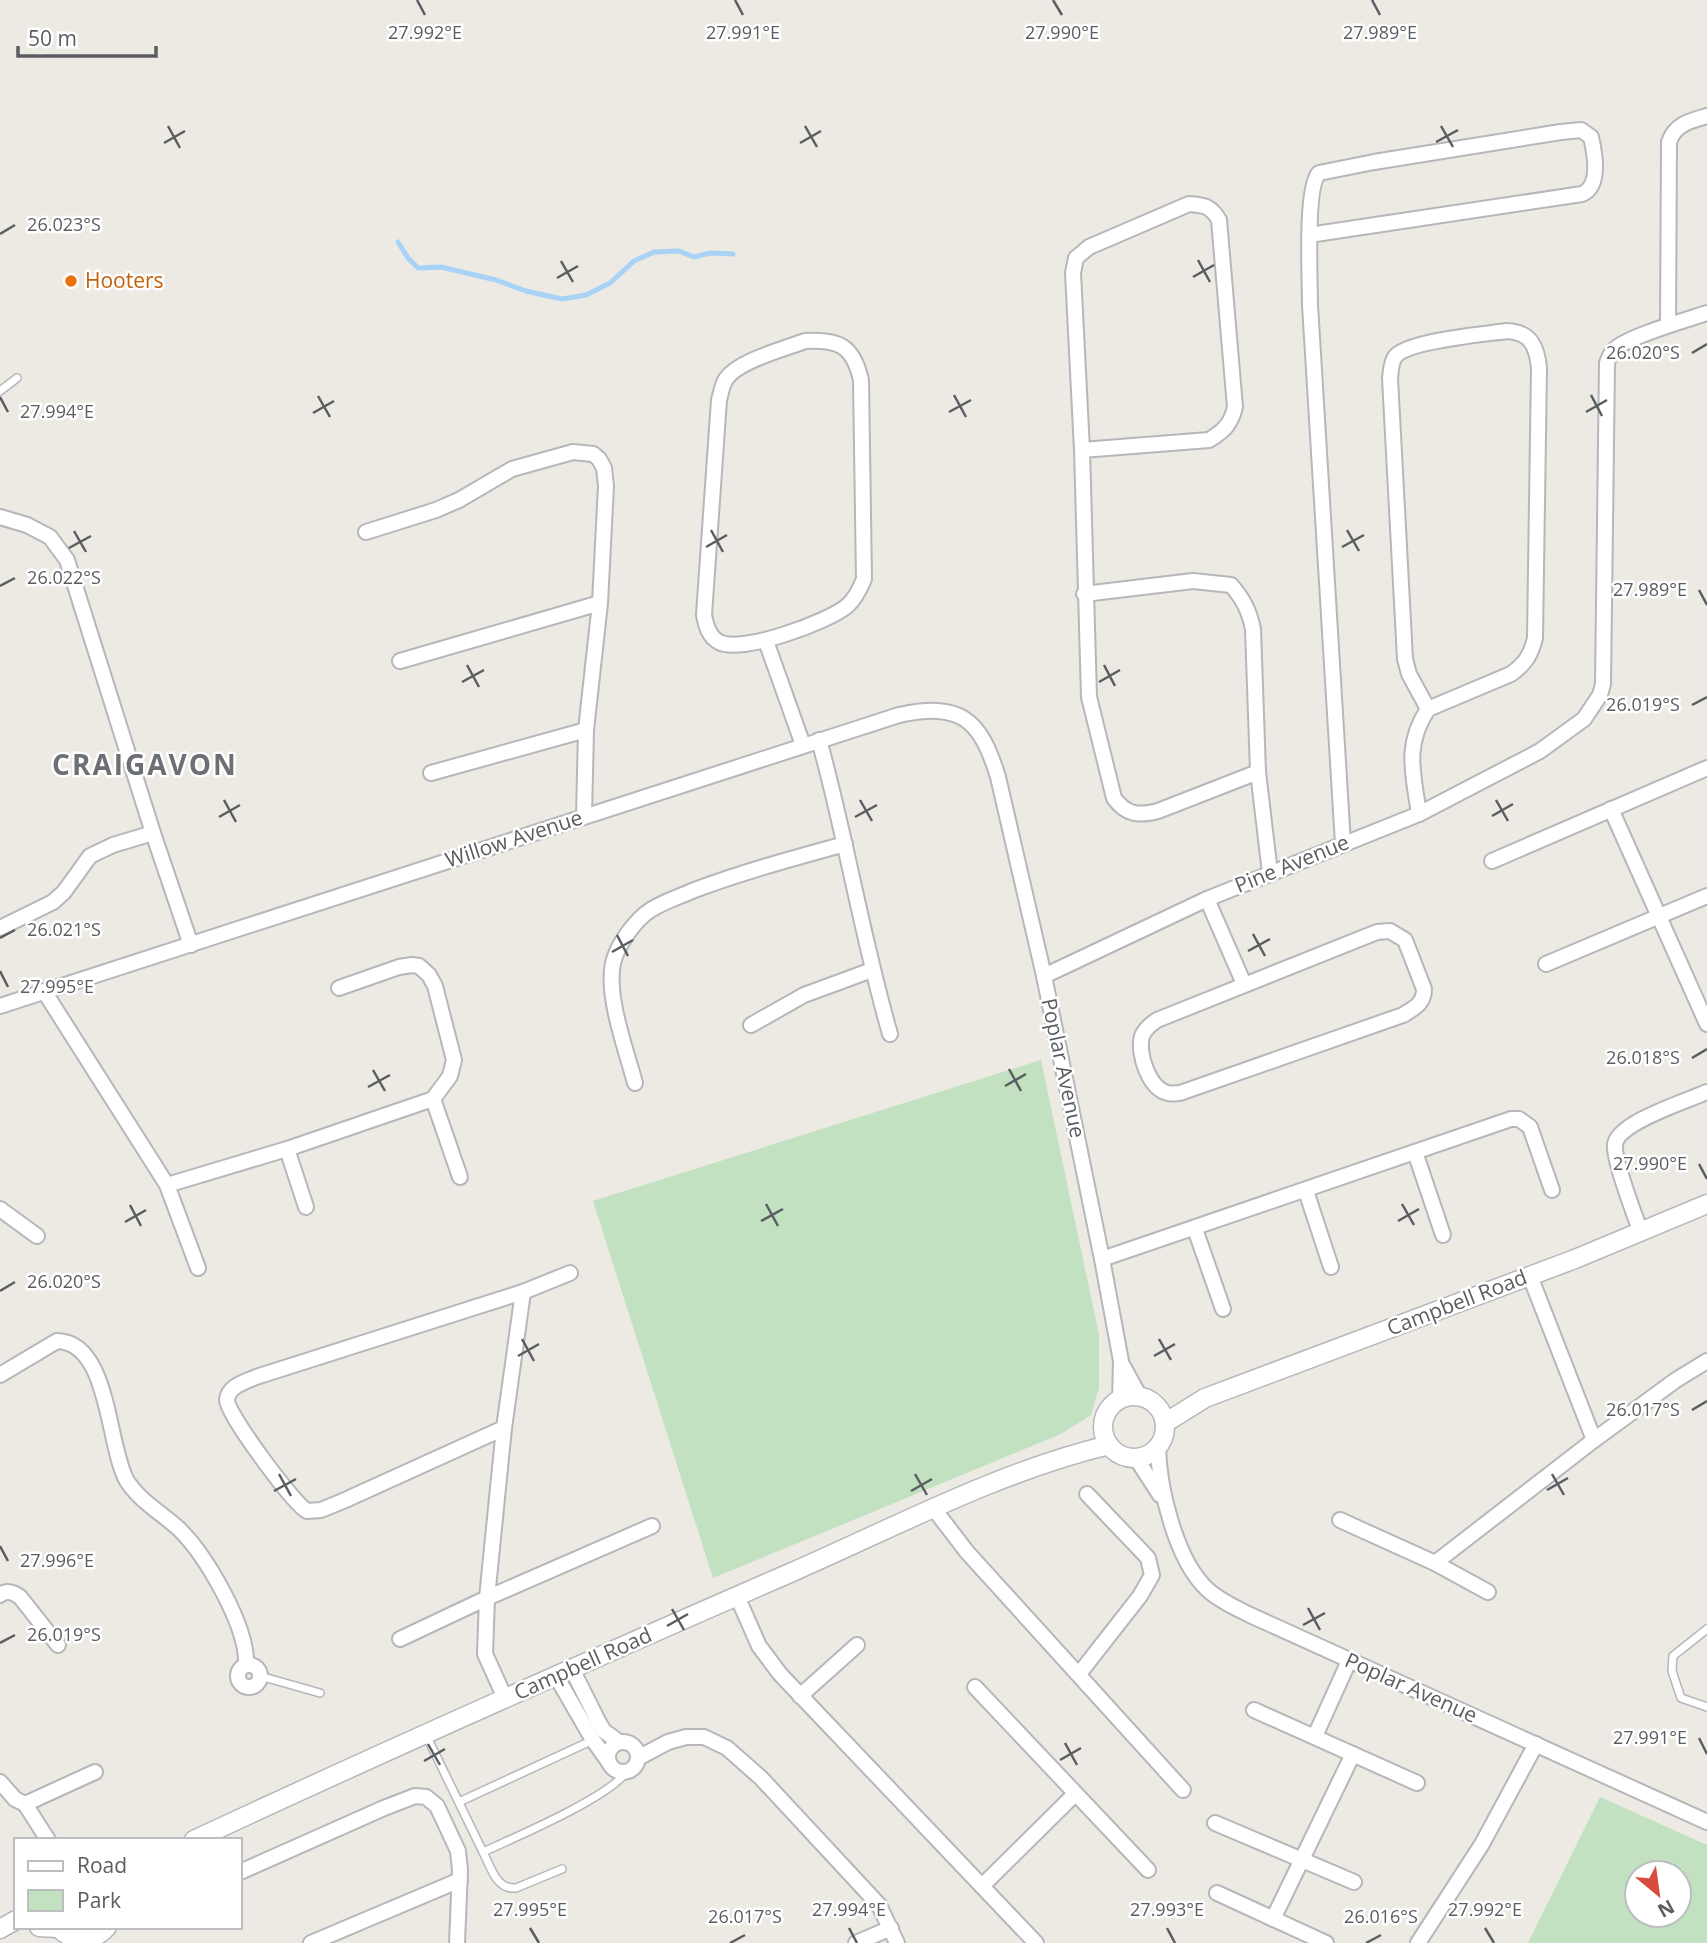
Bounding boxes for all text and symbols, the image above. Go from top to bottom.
scale bar [18,14,156,58]
text: 27.992°E [388,20,462,44]
text: 27.991°E [706,20,780,44]
text: 27.990°E [1025,20,1099,44]
text: 27.989°E [1343,20,1417,44]
text: 50 m [28,24,77,52]
text: 26.023°S [27,212,101,236]
place label: Hooters [85,266,164,294]
marker: Hooters [63,273,79,289]
text: 26.020°S [1606,340,1680,364]
text: 27.994°E [20,399,94,423]
text: 26.022°S [27,565,101,589]
text: 27.989°E [1613,577,1687,601]
text: 26.019°S [1606,692,1680,716]
district label: CRAIGAVON [52,745,238,783]
street label: Willow Avenue [441,803,586,873]
street label: Pine Avenue [1230,827,1353,899]
text: 26.021°S [27,917,101,941]
text: 27.995°E [20,974,94,998]
street label: Poplar Avenue [1035,995,1092,1140]
text: 26.018°S [1606,1045,1680,1069]
text: 27.990°E [1613,1151,1687,1175]
street label: Campbell Road [1383,1262,1531,1342]
text: 26.020°S [27,1269,101,1293]
text: 26.017°S [1606,1397,1680,1421]
text: 27.996°E [20,1548,94,1572]
street label: Campbell Road [509,1620,656,1706]
text: 26.019°S [27,1622,101,1646]
street label: Poplar Avenue [1341,1645,1482,1729]
text: 27.991°E [1613,1725,1687,1749]
legend [14,1838,242,1929]
text: Road [77,1851,127,1879]
north arrow [1623,1859,1693,1929]
text: Park [77,1886,121,1914]
text: N [1653,1894,1679,1924]
text: 27.995°E [493,1897,567,1921]
text: 27.994°E [812,1897,886,1921]
text: 27.993°E [1130,1897,1204,1921]
text: 27.992°E [1448,1897,1522,1921]
text: 26.017°S [708,1904,782,1928]
text: 26.016°S [1344,1904,1418,1928]

